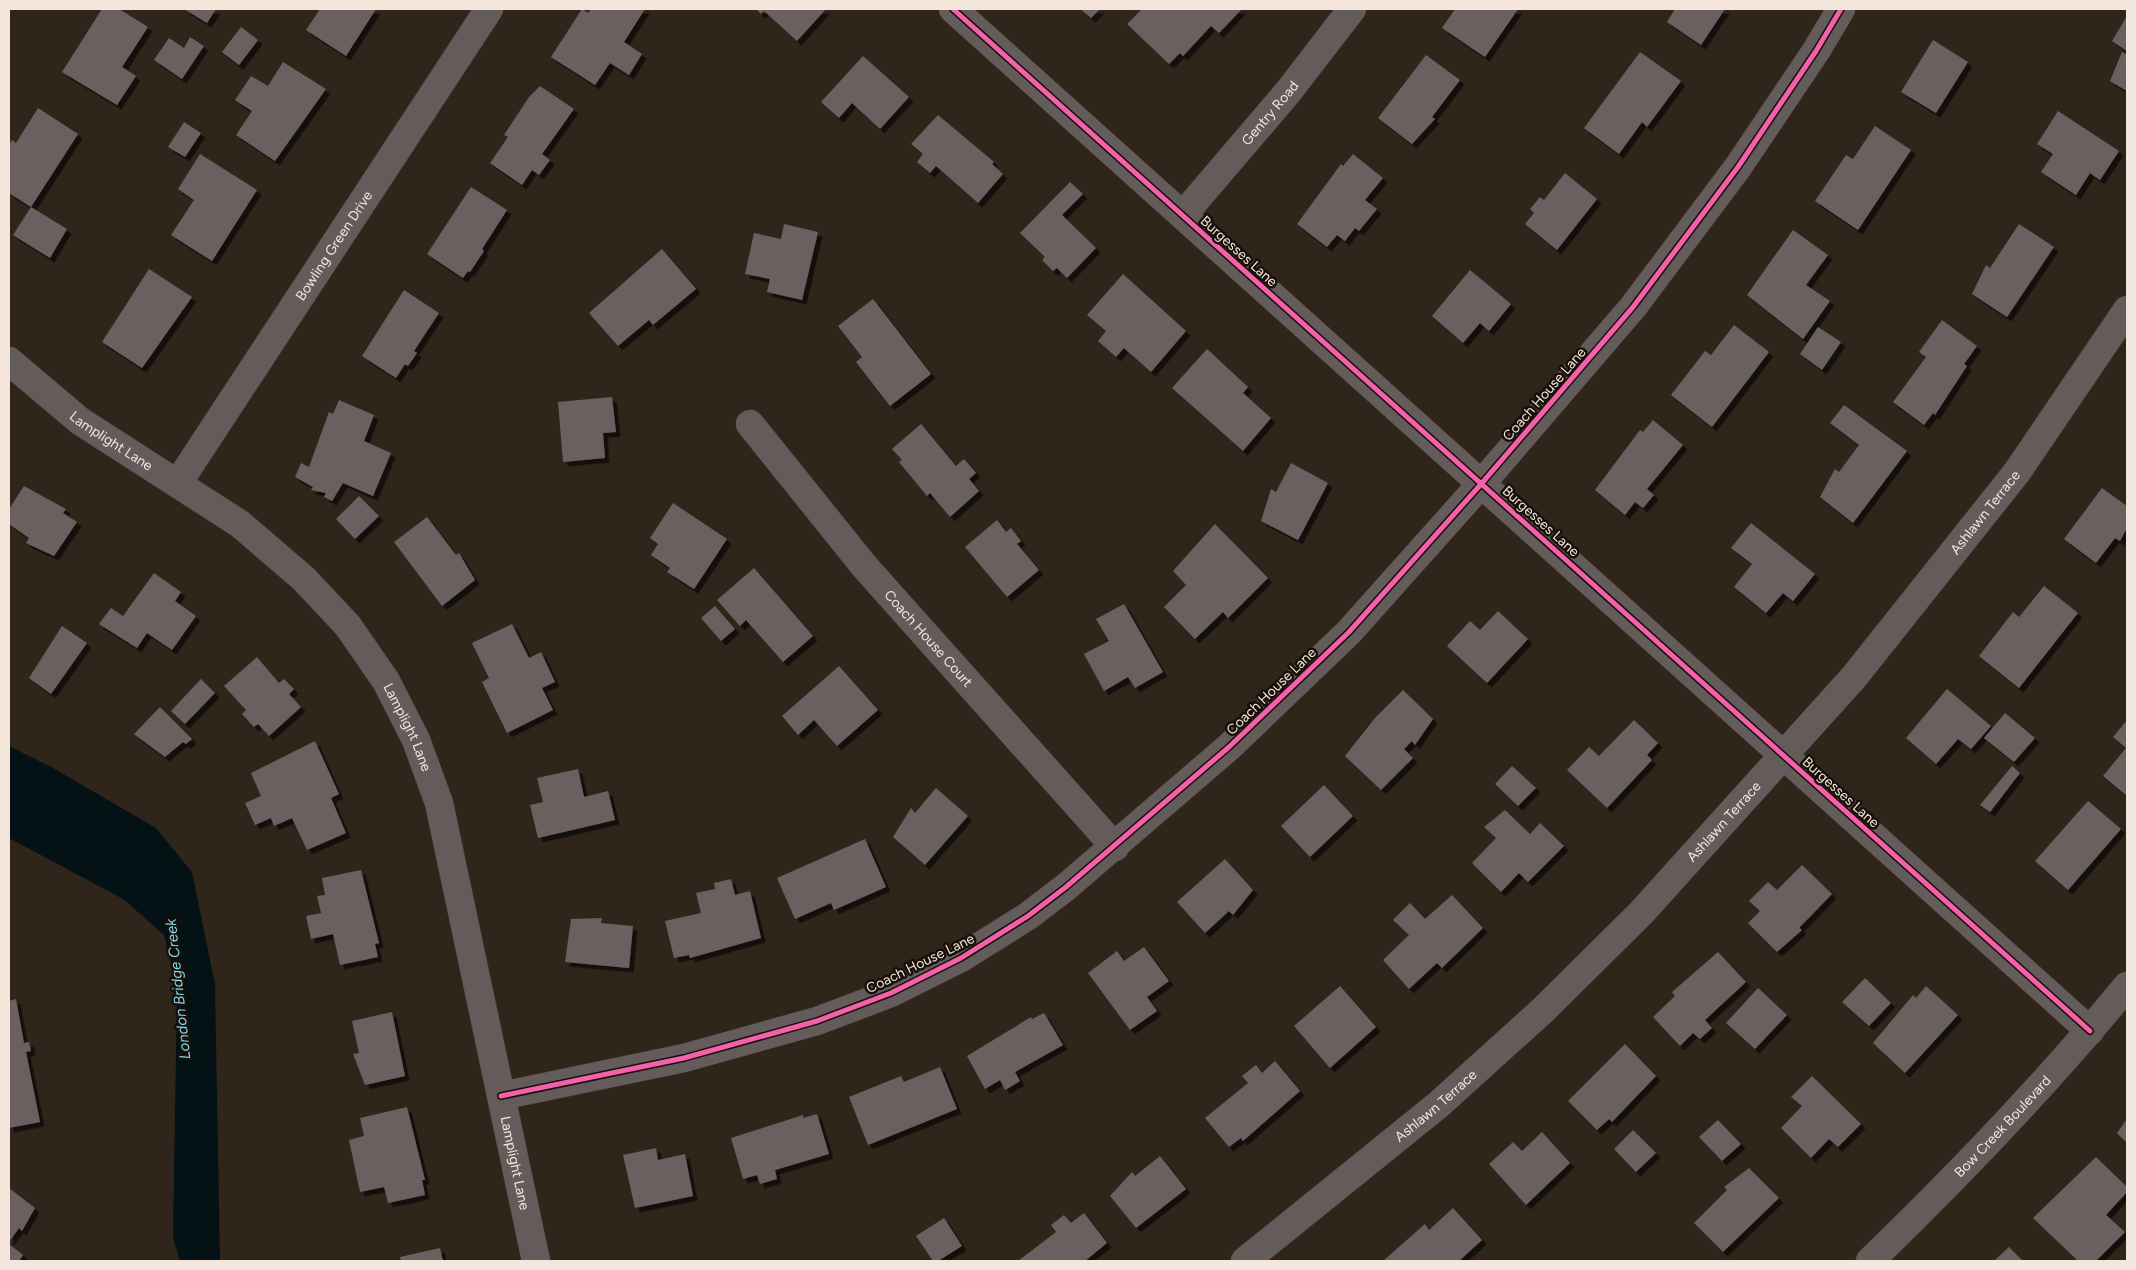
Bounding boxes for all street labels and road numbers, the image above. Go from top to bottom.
street label: Gentry Road [1238,78,1302,149]
street label: Bowling Green Drive [292,187,377,304]
street label: Burgesses Lane [1197,212,1281,291]
street label: Coach House Lane [1499,344,1590,444]
street label: Lamplight Lane [66,408,156,475]
street label: Ashlawn Terrace [1947,467,2024,558]
street label: Burgesses Lane [1499,482,1583,561]
street label: Coach House Court [880,586,976,691]
street label: Coach House Lane [1223,644,1320,739]
street label: Lamplight Lane [379,680,435,774]
street label: Burgesses Lane [1799,753,1883,832]
street label: Ashlawn Terrace [1683,778,1765,866]
street label: Coach House Lane [863,930,977,997]
street label: Ashlawn Terrace [1391,1066,1481,1146]
street label: Bow Creek Boulevard [1951,1072,2055,1181]
street label: Lamplight Lane [497,1114,533,1212]

